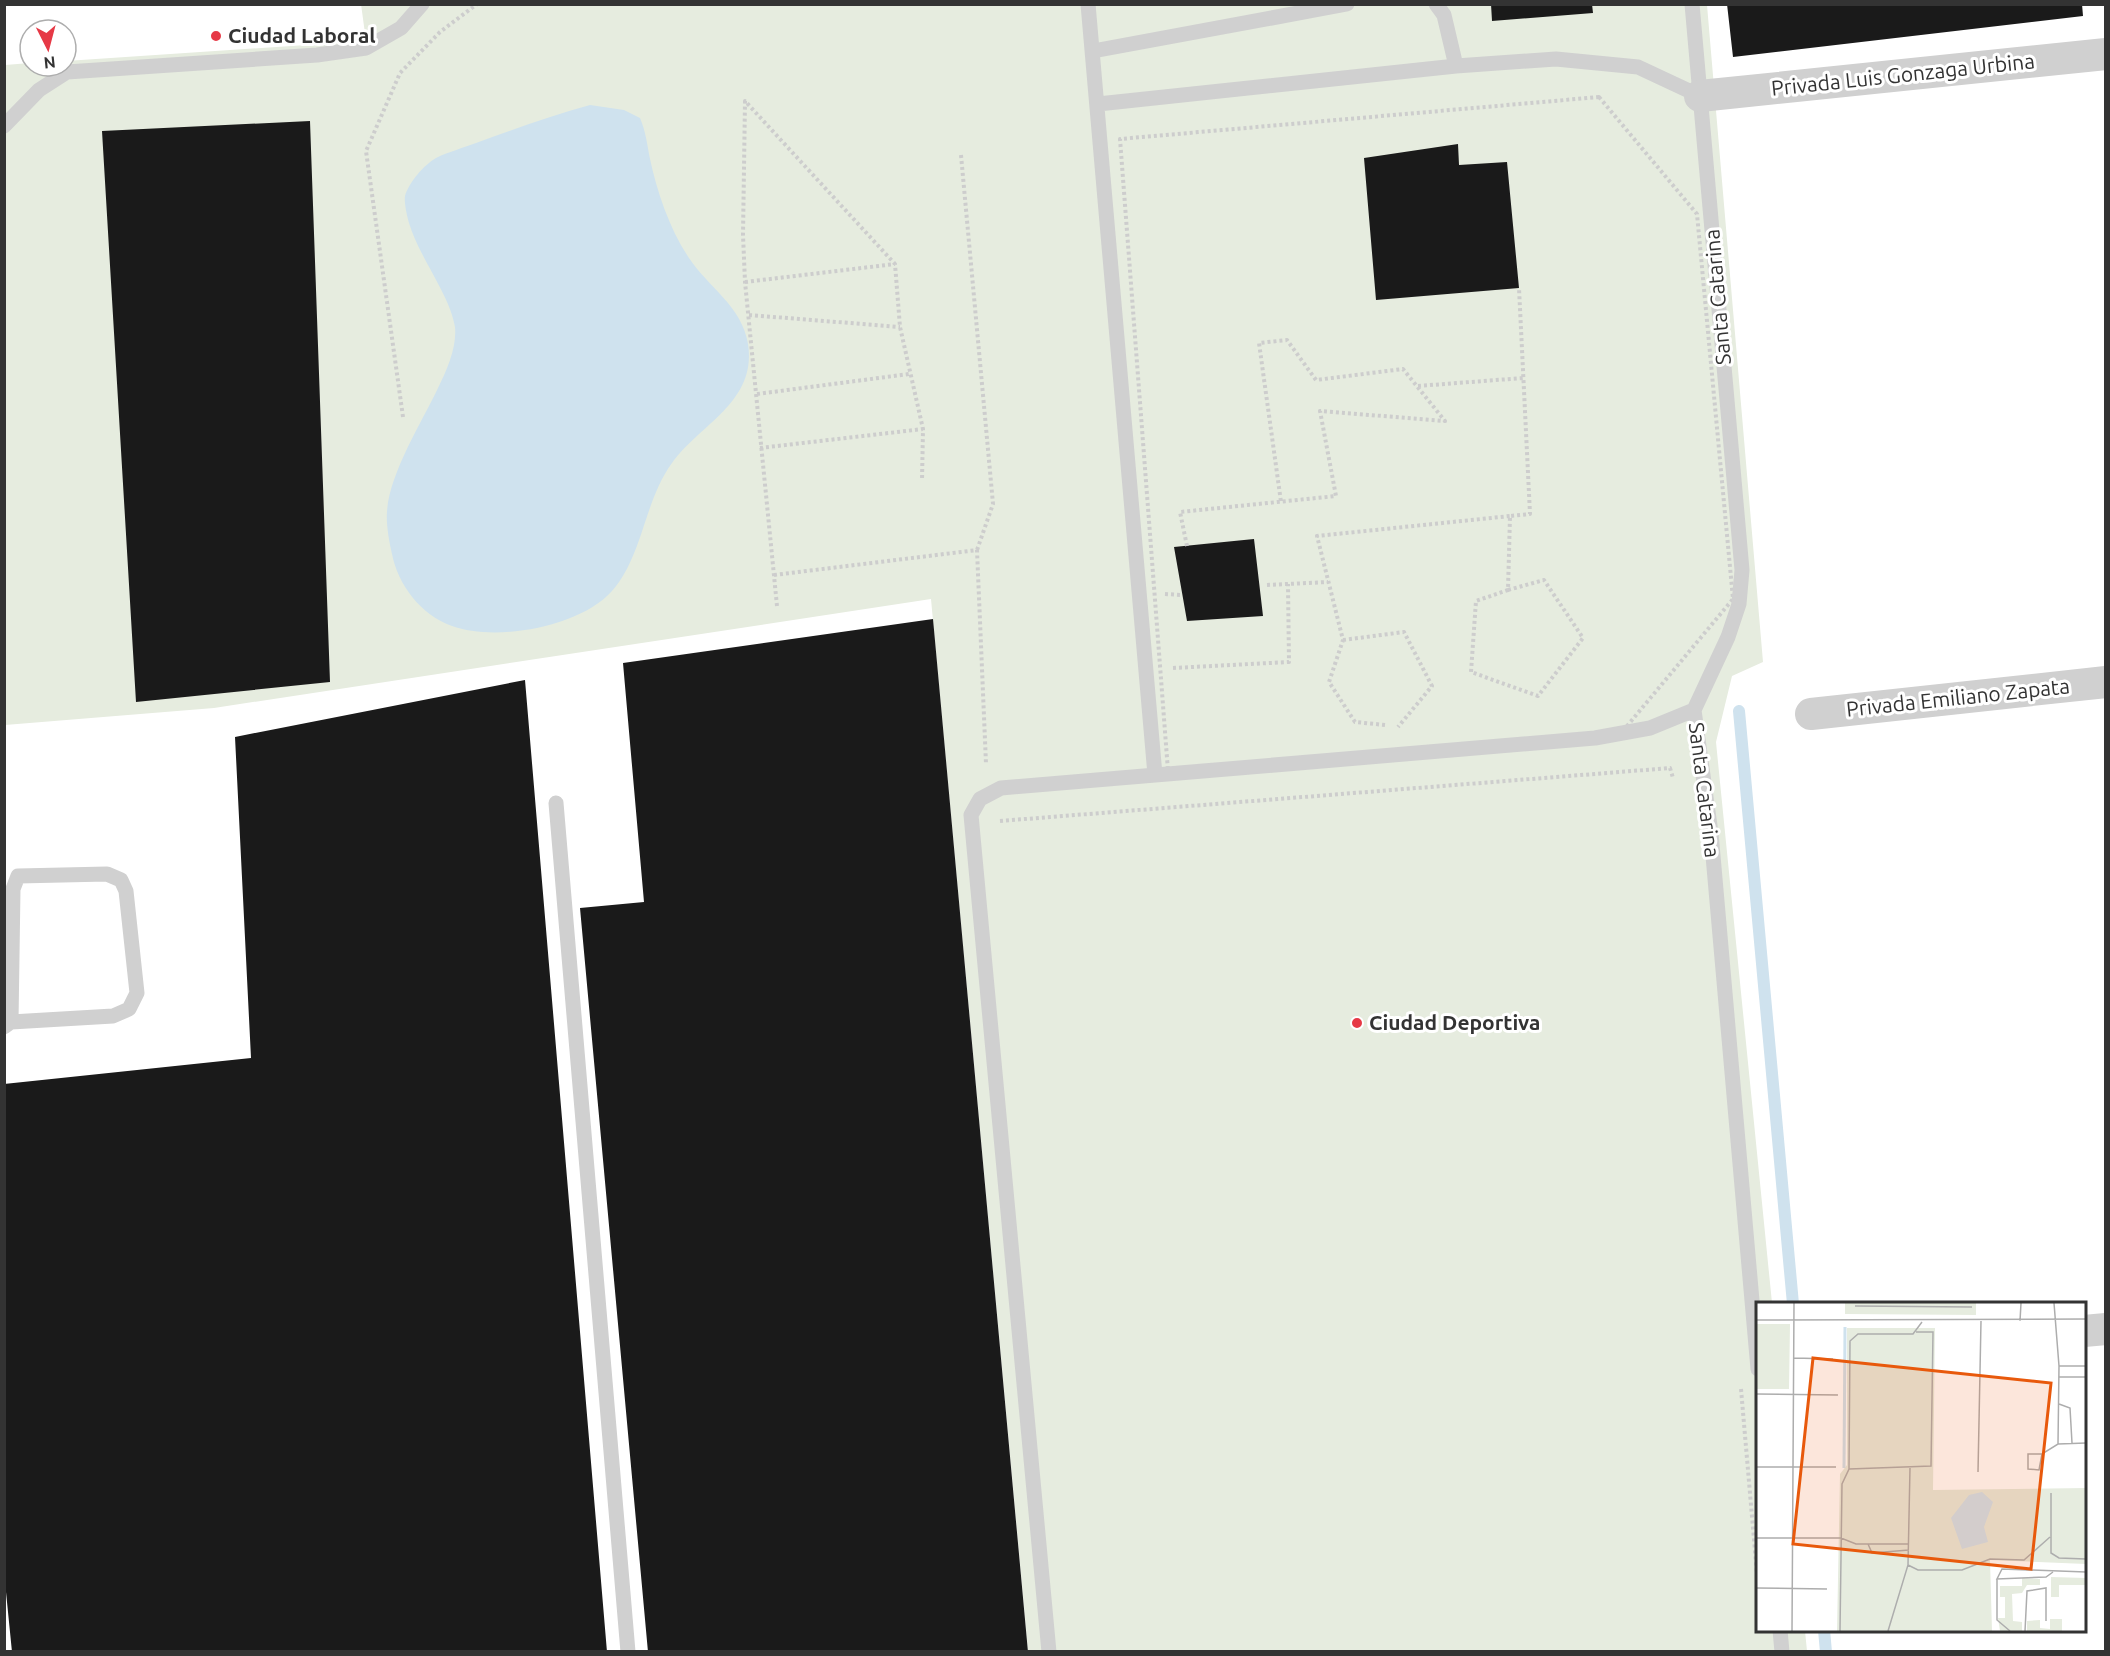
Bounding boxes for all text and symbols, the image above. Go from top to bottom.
north arrow [18,18,78,78]
place label: Ciudad Laboral [228,23,376,47]
marker: Ciudad Laboral [209,29,223,43]
street label: Privada Luis Gonzaga Urbina [1770,48,2036,100]
text: N [43,53,56,72]
street label: Santa Catarina [1699,228,1735,366]
street label: Privada Emiliano Zapata [1845,673,2071,721]
street label: Santa Catarina [1685,721,1725,859]
place label: Ciudad Deportiva [1369,1010,1540,1034]
marker: Ciudad Deportiva [1350,1016,1364,1030]
inset map [1756,1302,2086,1632]

